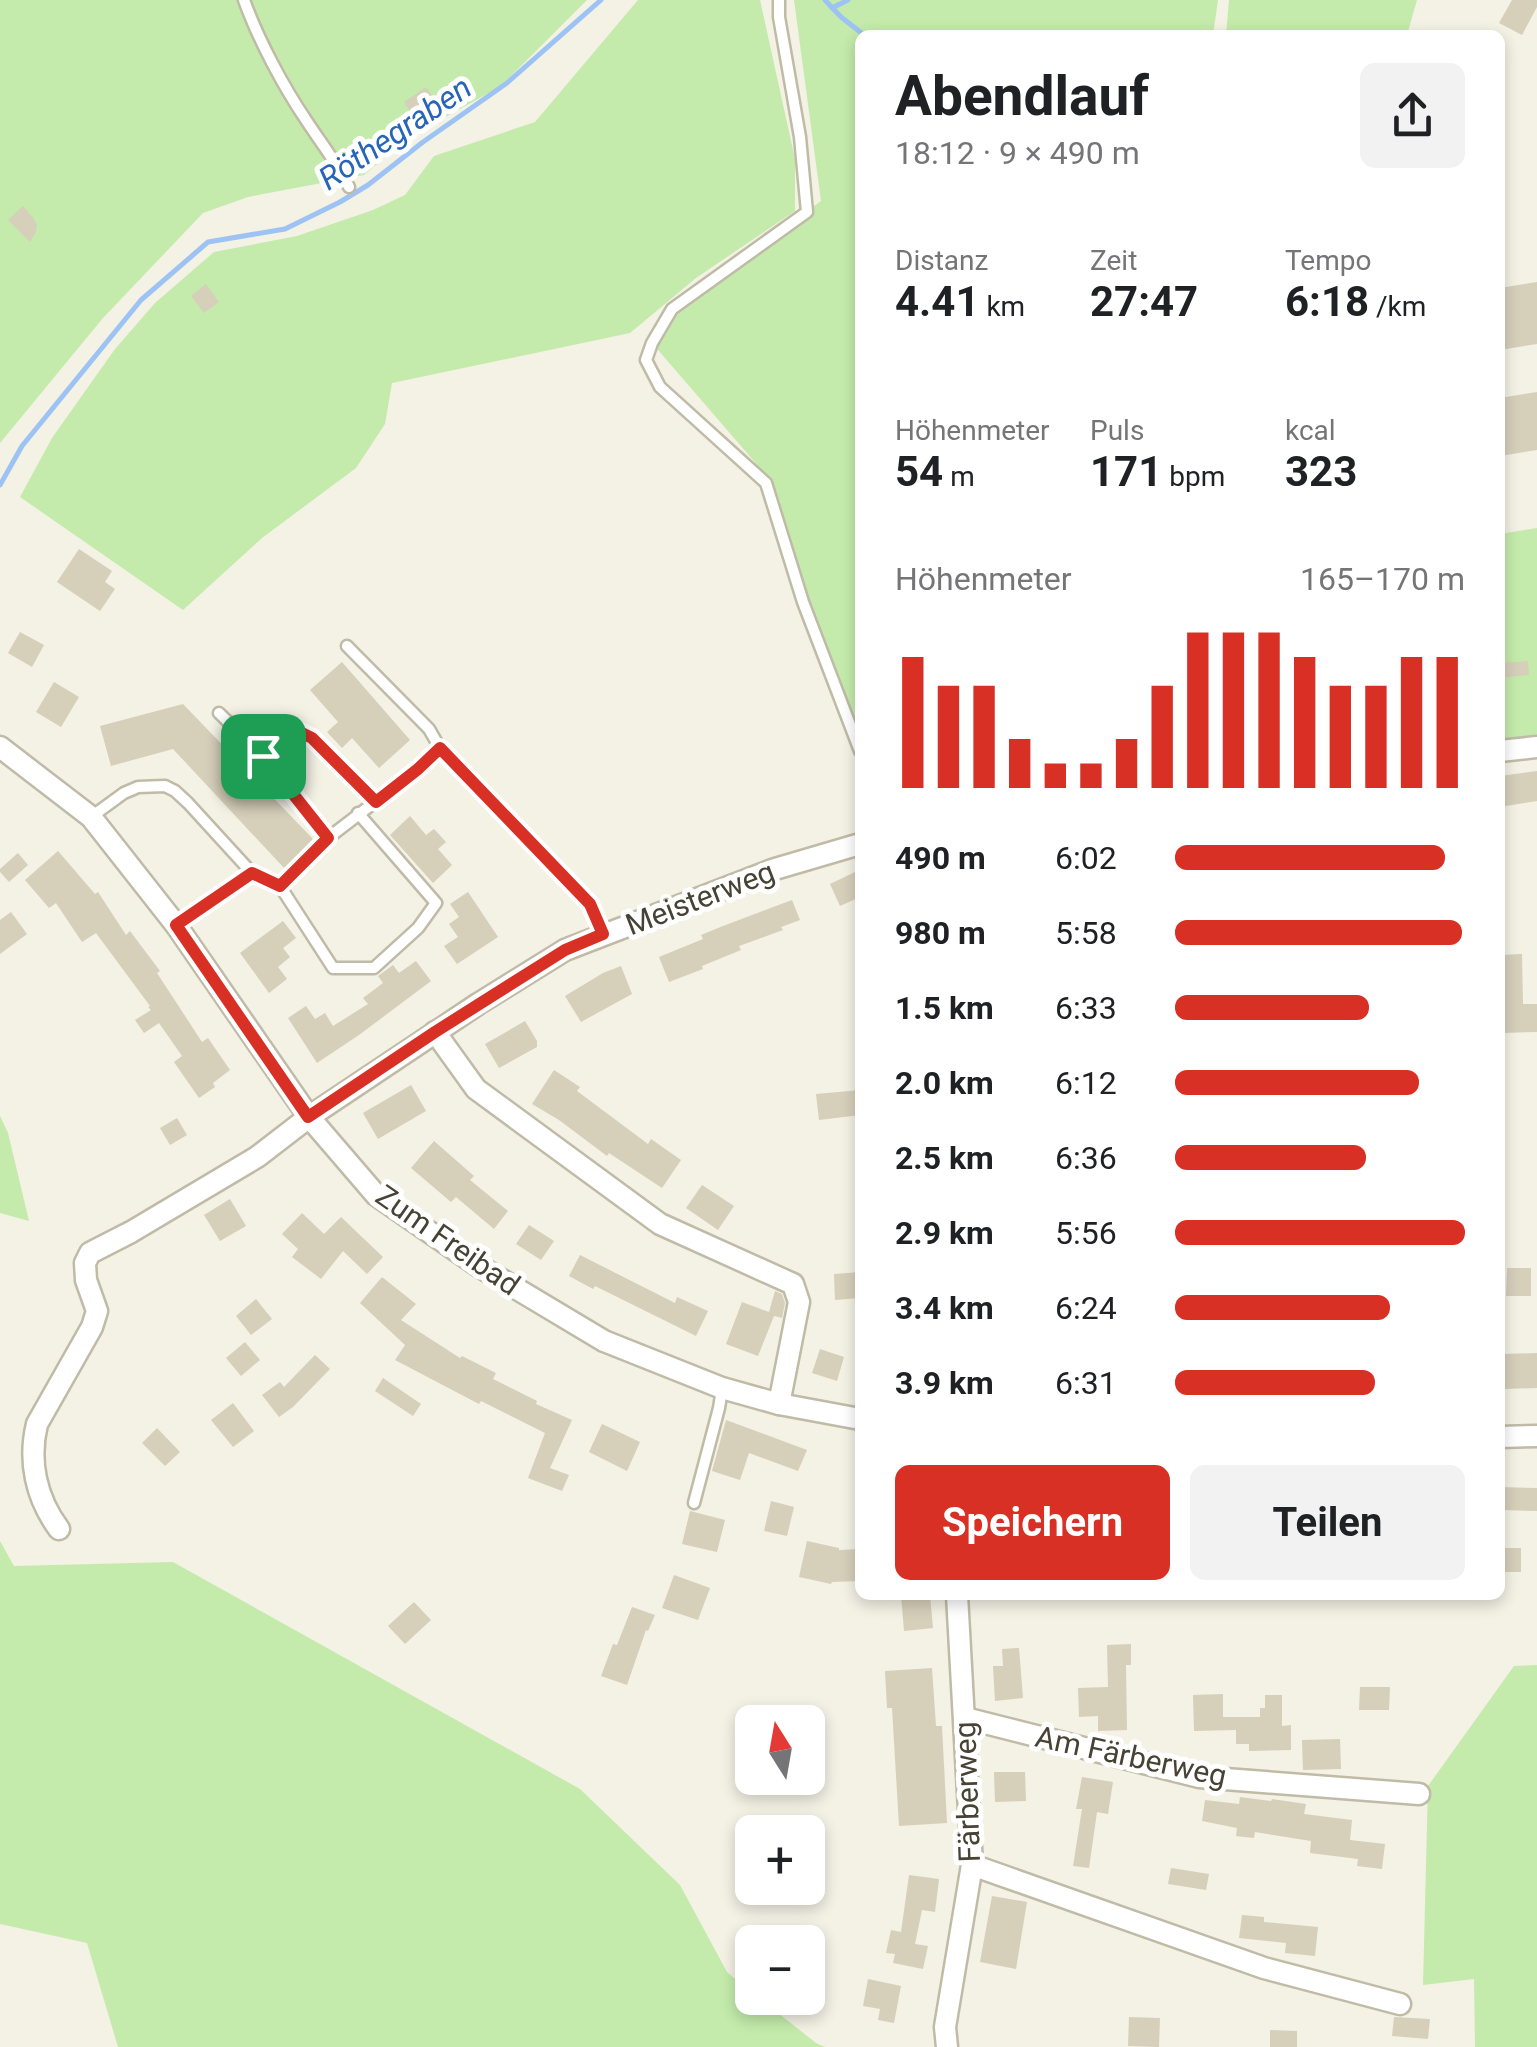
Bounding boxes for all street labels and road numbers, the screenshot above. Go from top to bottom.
street label: Meisterweg [621,854,779,942]
street label: Zum Freibad [369,1178,527,1302]
street label: Am Färberweg [1032,1719,1230,1793]
street label: Färberweg [947,1721,987,1863]

